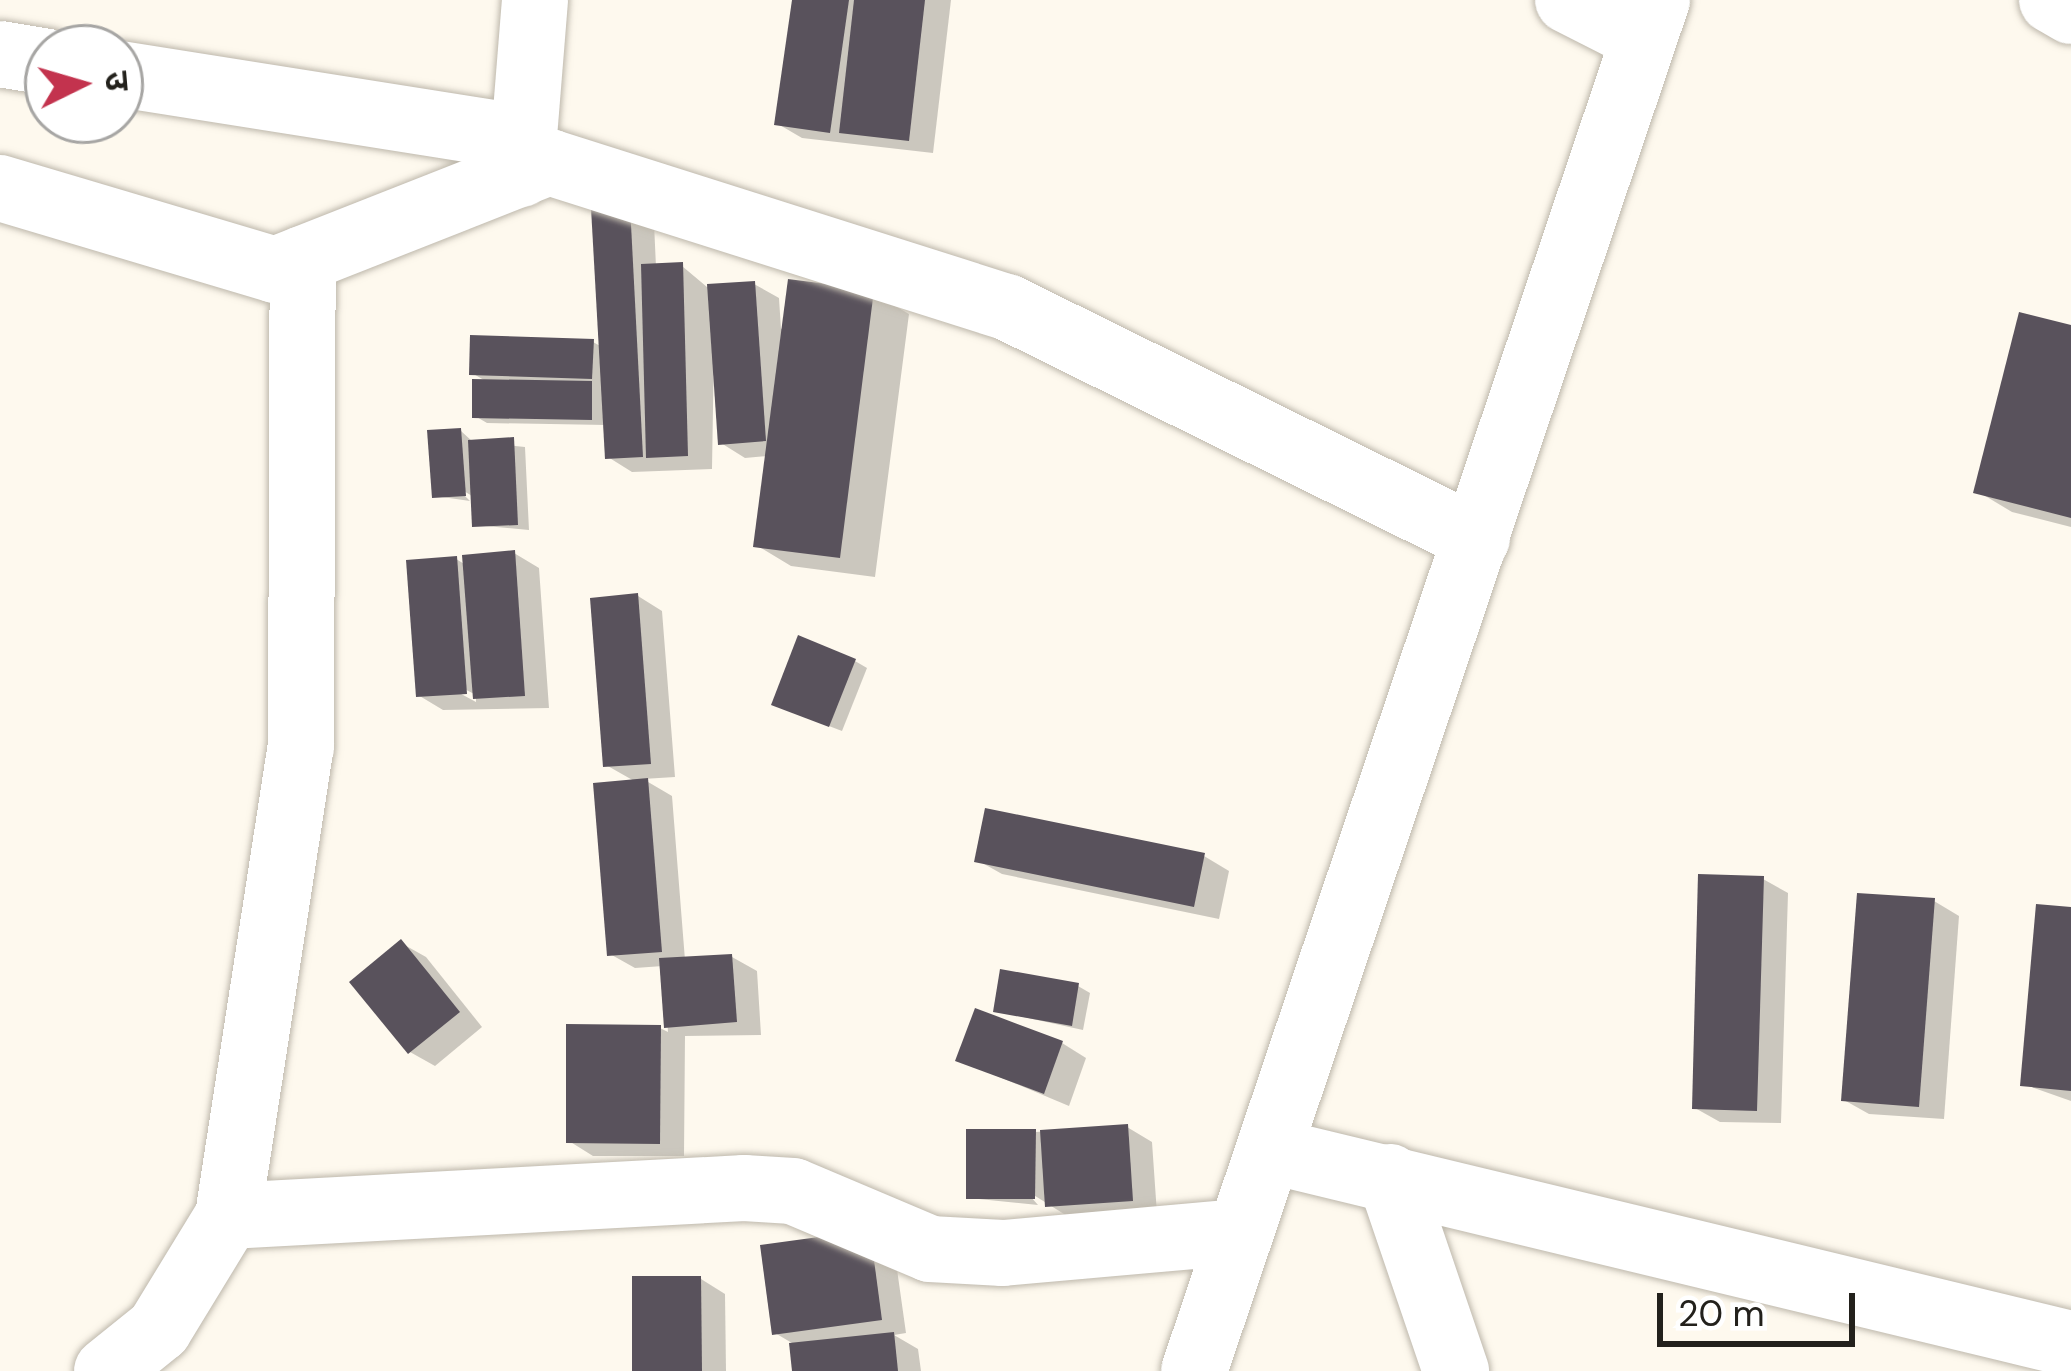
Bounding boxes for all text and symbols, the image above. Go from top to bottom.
north arrow [24,24,144,144]
text: उ [95,70,140,93]
scale bar [1663,1269,1861,1343]
text: 20 m [1678,1290,1765,1337]

